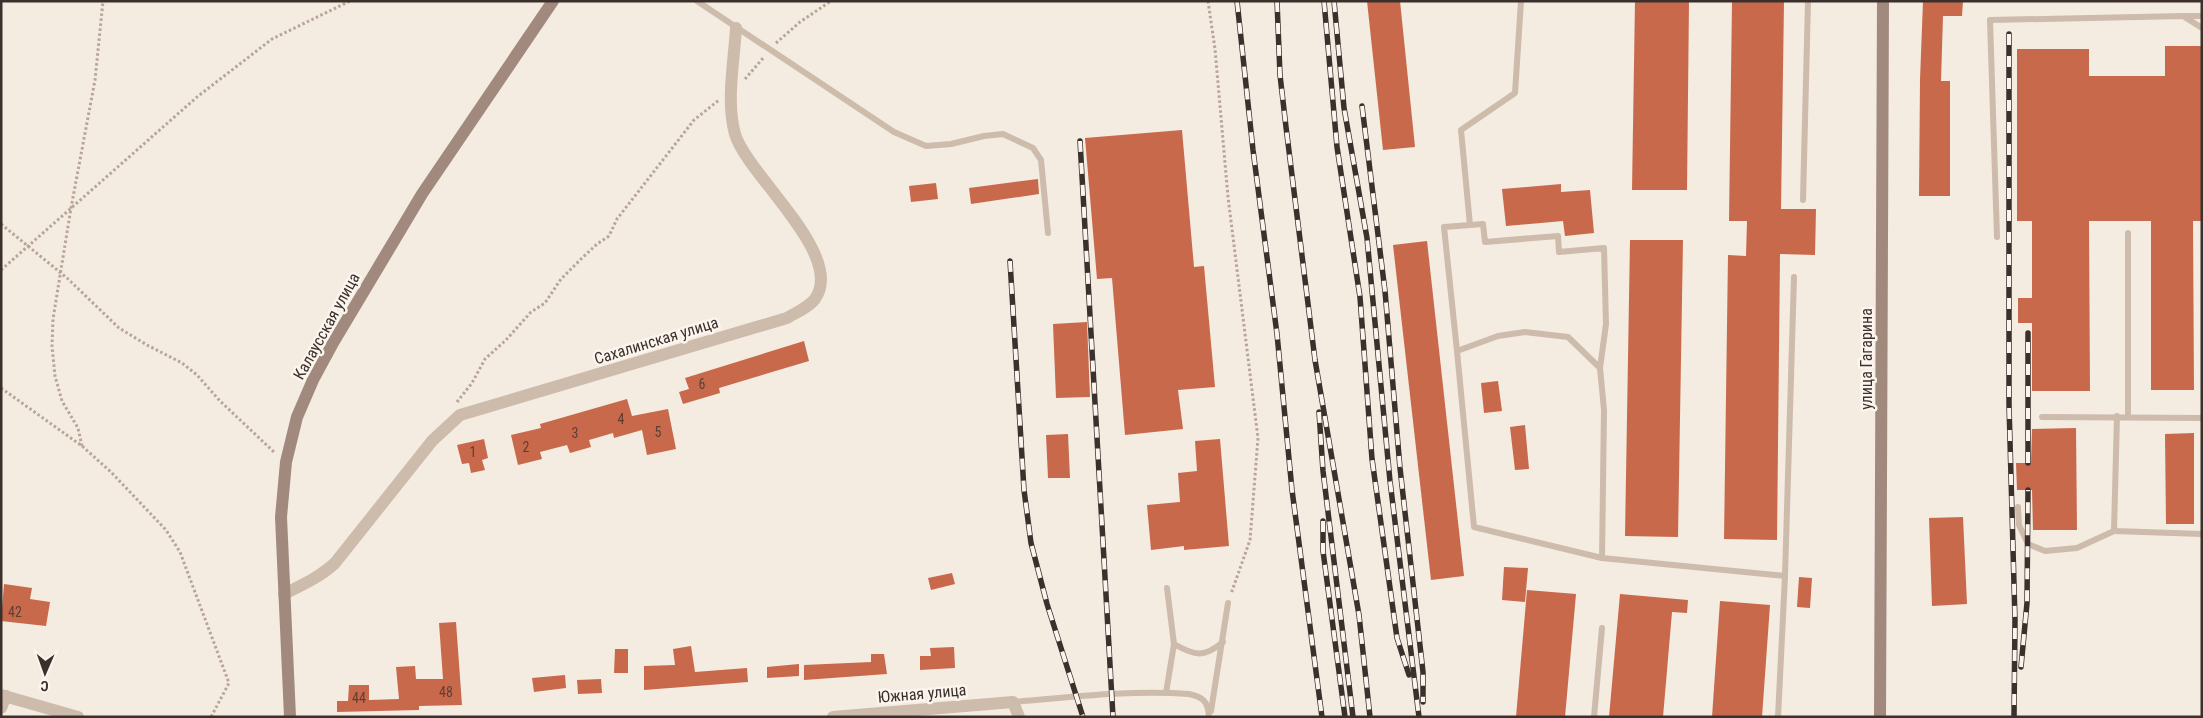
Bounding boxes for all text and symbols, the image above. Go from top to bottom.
street label: Калаусская улица [289,270,364,383]
street label: улица Гагарина [1857,308,1876,410]
street label: Сахалинская улица [592,313,720,368]
house number: 6 [699,376,706,392]
house number: 4 [618,411,625,427]
house number: 5 [655,424,662,440]
house number: 3 [572,425,578,441]
house number: 2 [523,439,530,455]
house number: 1 [470,444,476,460]
house number: 42 [8,604,22,620]
north arrow [20,648,70,698]
text: С [40,678,49,694]
street label: Южная улица [877,680,967,707]
house number: 48 [439,684,453,700]
house number: 44 [352,690,366,706]

